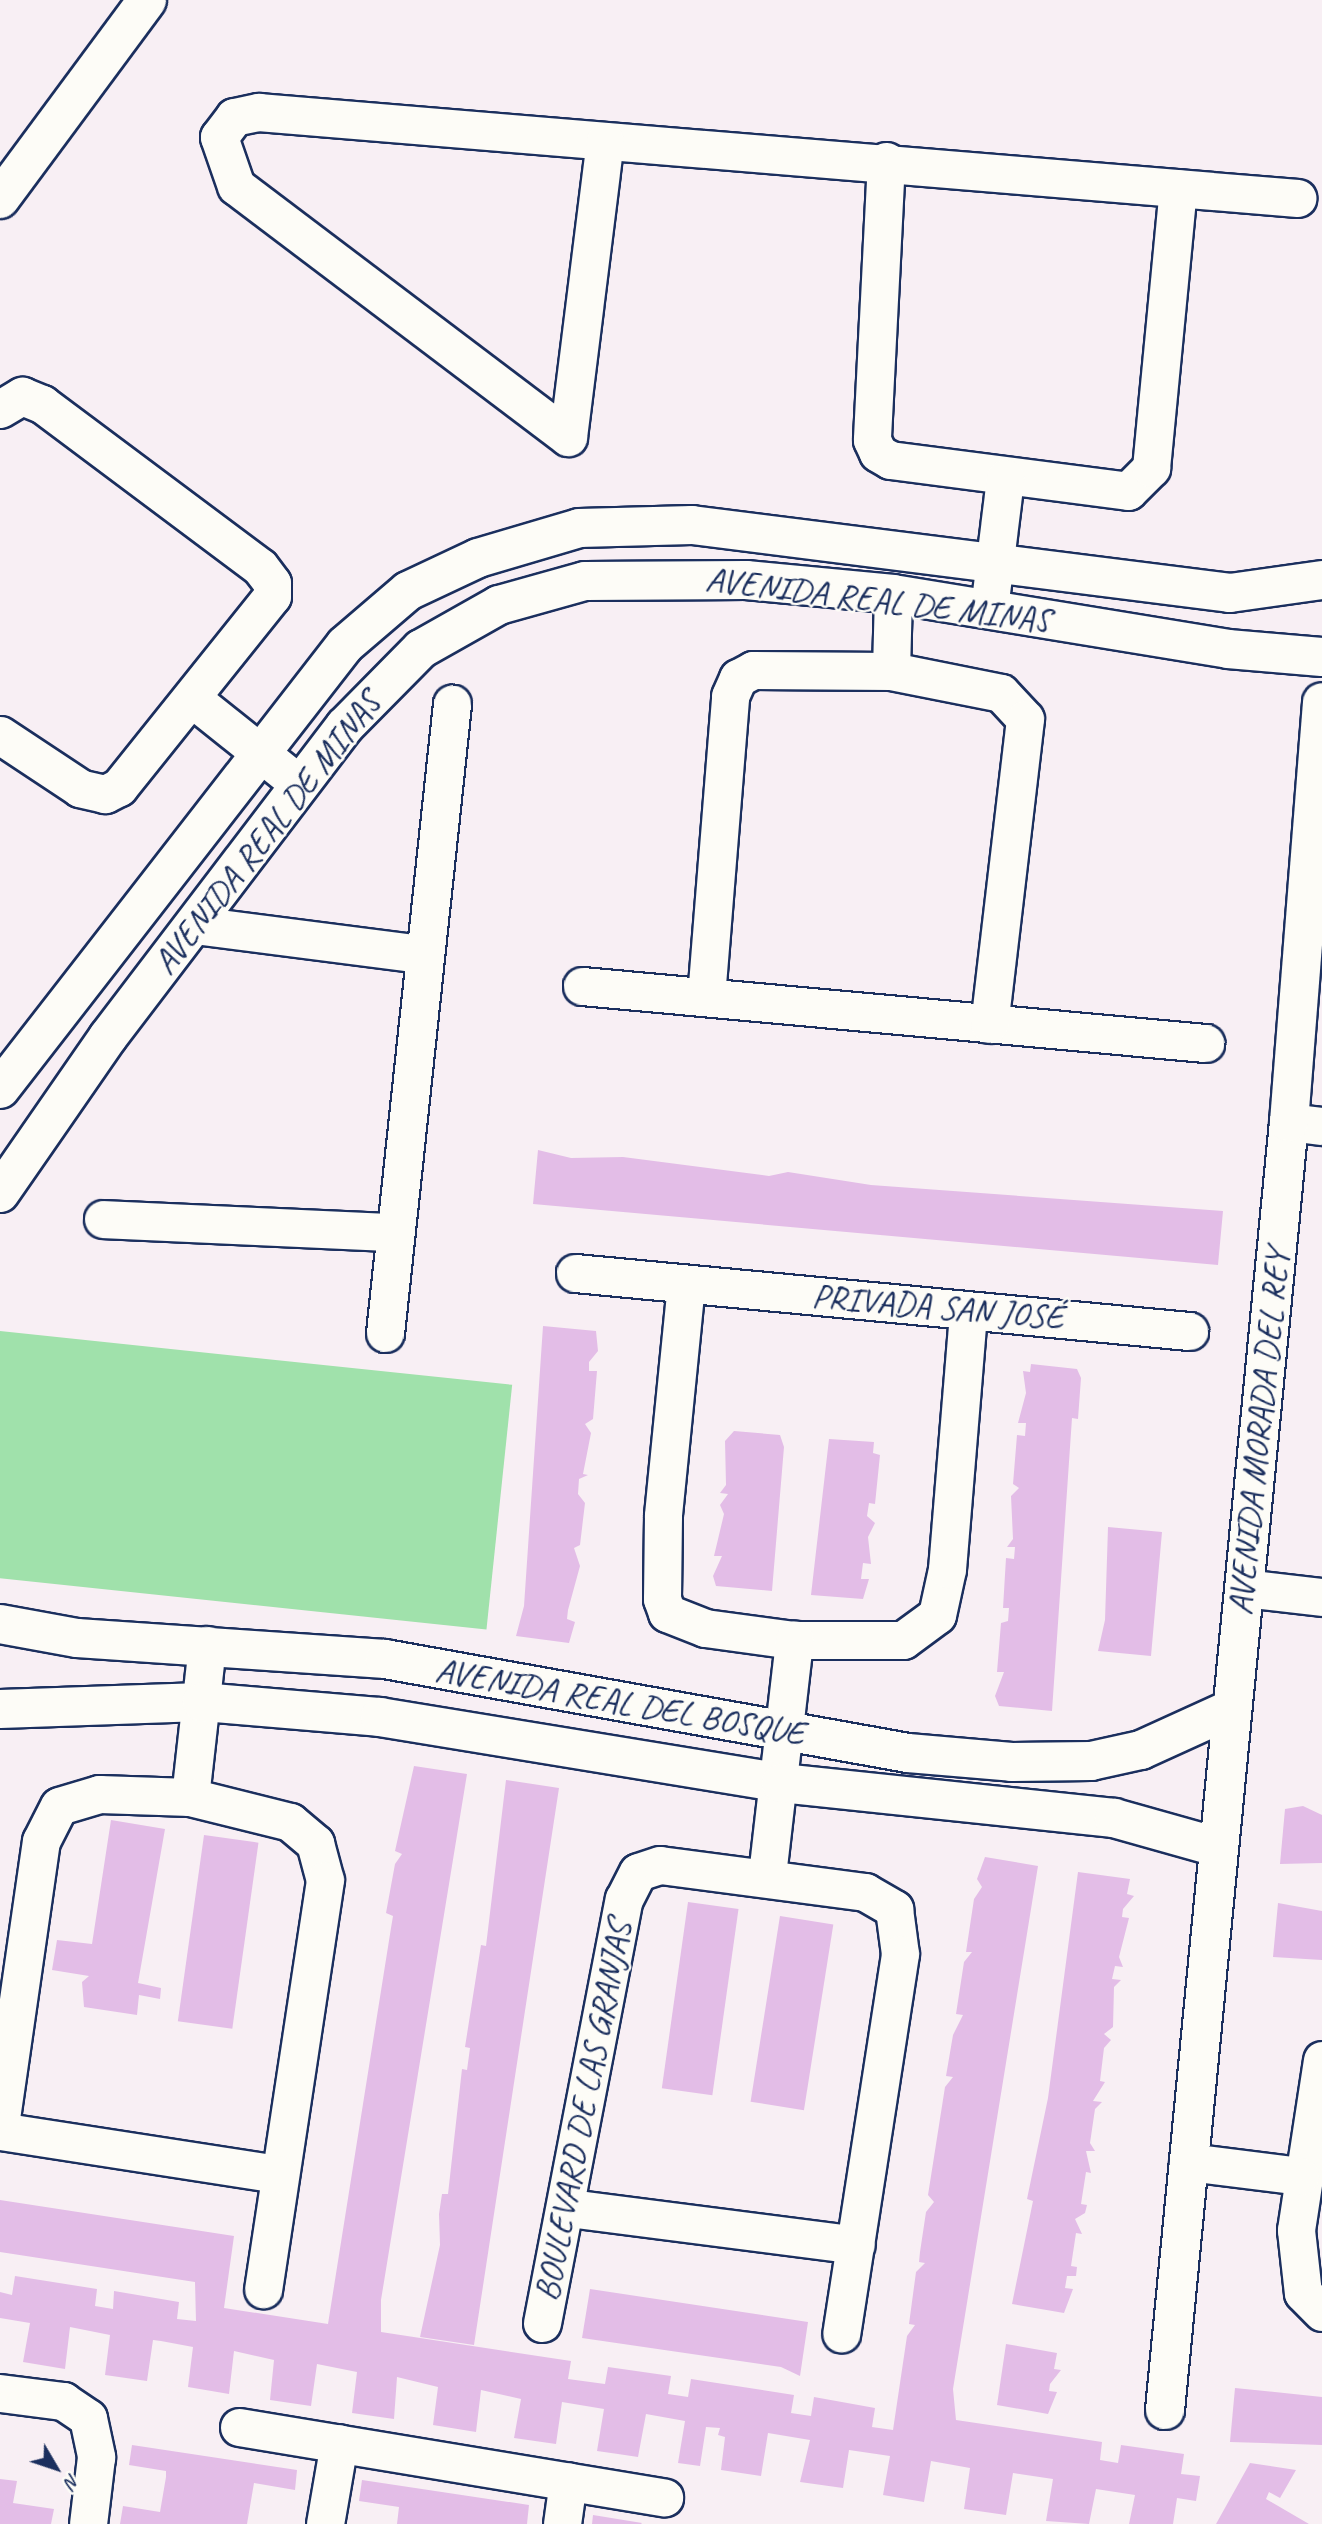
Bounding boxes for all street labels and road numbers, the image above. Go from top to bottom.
street label: AVENIDA REAL DE MINAS [703,558,1053,642]
street label: AVENIDA REAL DE MINAS [143,683,391,983]
street label: AVENIDA MORADA DEL REY [1219,1246,1299,1618]
street label: PRIVADA SAN JOSÉ [810,1275,1066,1339]
street label: AVENIDA REAL DEL BOSQUE [431,1649,809,1755]
street label: BOULEVARD DE LAS GRANJAS [526,1917,640,2305]

